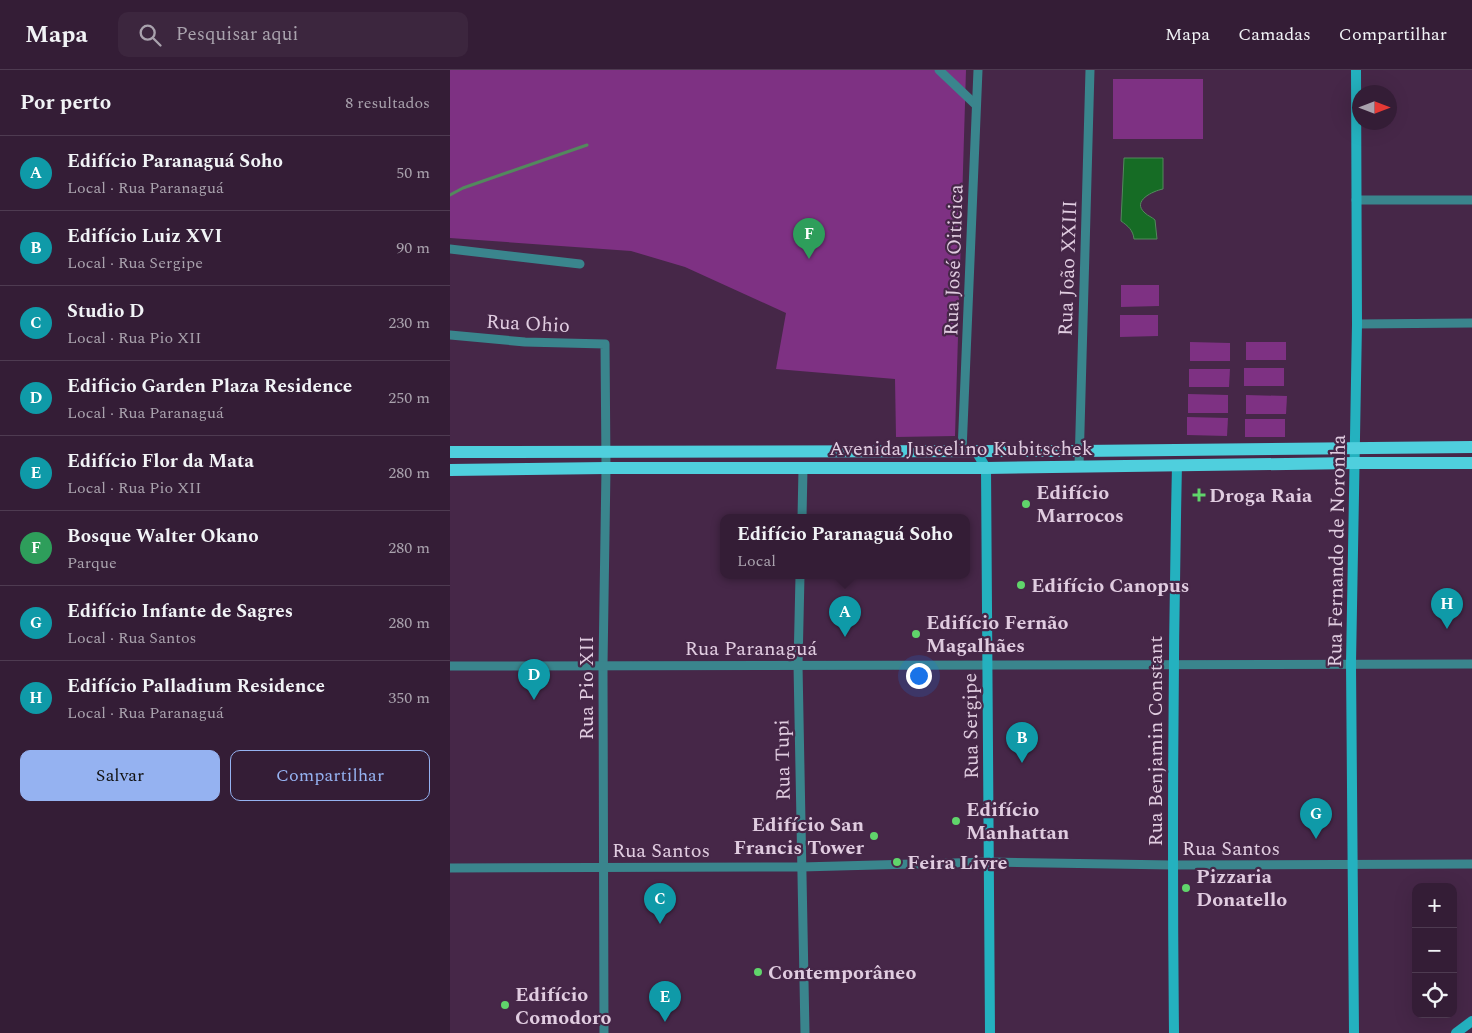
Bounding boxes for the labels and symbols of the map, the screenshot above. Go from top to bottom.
north arrow [1352,85,1397,130]
street label: Rua José Oiticica [936,184,972,336]
street label: Rua João XXIII [1051,200,1085,336]
pin: F [793,218,825,259]
street label: Rua Ohio [485,307,571,341]
street label: Avenida Juscelino Kubitschek [829,434,1093,464]
street label: Rua Fernando de Noronha [1320,434,1354,668]
place label: Edifício Marrocos [1036,478,1124,531]
place label: Droga Raia [1209,481,1313,511]
marker: Droga Raia [1193,489,1205,501]
marker: Edifício Marrocos [1020,498,1032,510]
place label: Edifício Canopus [1031,571,1189,601]
marker: Edifício Canopus [1015,579,1027,591]
pin: H [1431,588,1463,629]
pin: A [829,596,861,637]
place label: Edifício Fernão Magalhães [926,608,1069,661]
marker: Edifício Fernão Magalhães [910,628,922,640]
street label: Rua Paranaguá [685,634,817,664]
street label: Rua Pio XII [572,636,602,740]
street label: Rua Benjamin Constant [1141,636,1171,846]
pin: D [518,659,550,700]
your location [906,663,932,689]
street label: Rua Sergipe [955,673,987,779]
street label: Rua Tupi [767,719,799,801]
pin: B [1006,722,1038,763]
place label: Edifício Manhattan [966,795,1069,848]
pin: G [1300,798,1332,839]
place label: Edifício San Francis Tower [733,810,864,863]
marker: Edifício Manhattan [950,815,962,827]
marker: Edifício San Francis Tower [868,830,880,842]
street label: Rua Santos [1182,834,1280,864]
street label: Rua Santos [612,836,710,866]
place label: Feira Livre [907,848,1008,878]
marker: Feira Livre [891,856,903,868]
place label: Pizzaria Donatello [1196,862,1287,915]
marker: Pizzaria Donatello [1180,882,1192,894]
pin: C [644,883,676,924]
place label: Contemporâneo [768,958,916,988]
marker: Contemporâneo [752,966,764,978]
place label: Edifício Comodoro [515,980,611,1033]
pin: E [649,981,681,1022]
marker: Edifício Comodoro [499,999,511,1011]

